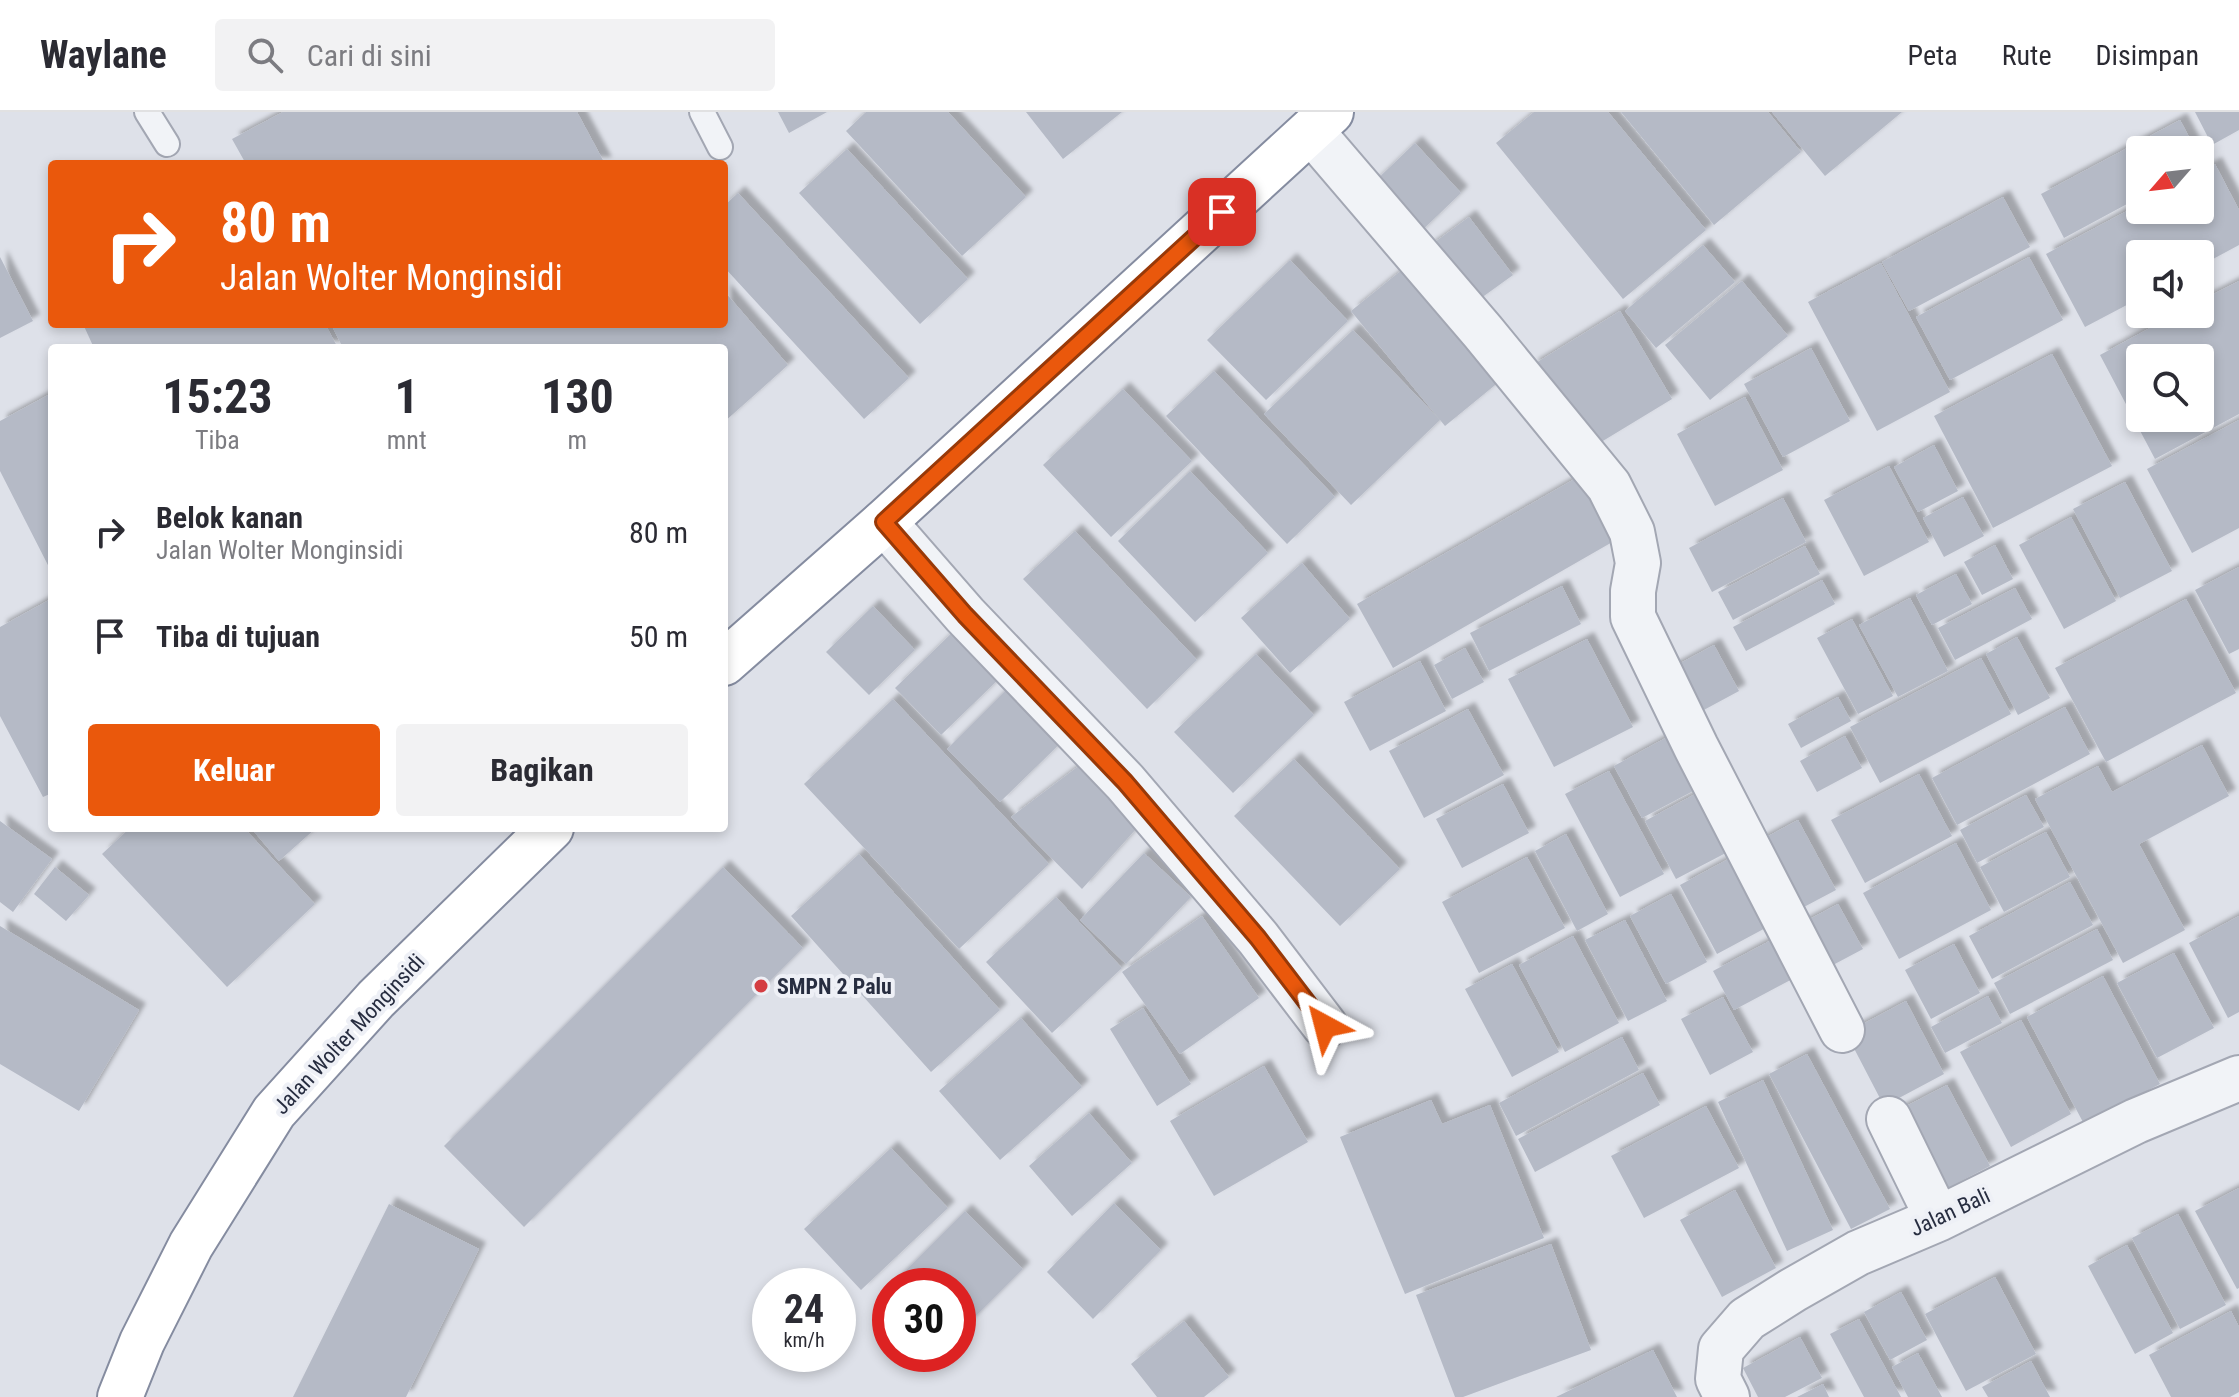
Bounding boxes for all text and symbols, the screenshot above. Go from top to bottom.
search box [215,19,775,91]
text: Waylane [40,33,167,77]
icon: search [243,33,287,77]
text: Cari di sini [307,38,432,73]
text: Peta [1908,39,1958,72]
text: Rute [2002,39,2052,72]
text: Disimpan [2096,39,2199,72]
north arrow [2126,136,2214,224]
map controls [2126,136,2214,432]
pin [1188,178,1256,246]
text: 80 m [220,190,331,256]
icon: arrive [1200,190,1244,234]
icon: right [88,192,192,296]
button: sound [2126,240,2214,328]
text: Jalan Wolter Monginsidi [220,257,563,299]
button: search [2126,344,2214,432]
text: 15:23 [162,368,272,425]
text: 1 [395,368,419,425]
text: 130 [541,368,614,425]
text: Tiba [195,425,240,455]
text: mnt [387,425,427,455]
text: m [568,425,587,455]
text: Belok kanan [156,500,303,535]
icon: right [88,510,132,554]
text: 80 m [629,515,688,550]
text: Jalan Wolter Monginsidi [156,535,404,565]
icon: arrive [88,614,132,658]
text: Tiba di tujuan [156,619,320,654]
text: 50 m [629,619,688,654]
button: Keluar [88,724,380,816]
button: Bagikan [396,724,688,816]
street label: Jalan Wolter Monginsidi [268,949,430,1119]
place label: SMPN 2 Palu [777,974,892,999]
marker: SMPN 2 Palu [752,977,770,995]
position arrow [1283,984,1367,1068]
street label: Jalan Bali [1906,1183,1994,1241]
speed limit sign: 30 [872,1268,976,1372]
text: 24 [784,1286,824,1333]
text: km/h [783,1328,825,1352]

